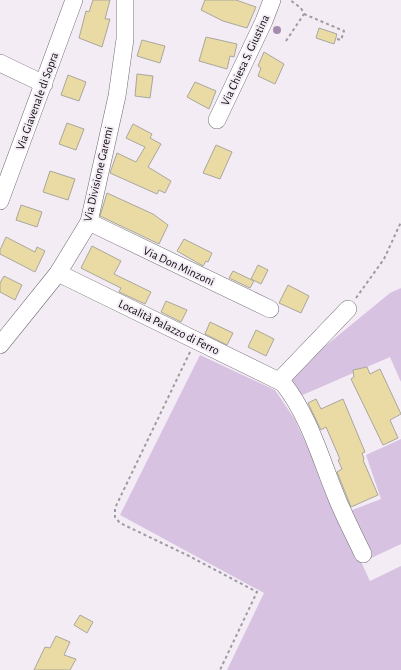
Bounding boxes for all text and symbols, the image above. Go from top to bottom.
street label: Via Chiesa S. Giustina [219,12,272,107]
street label: Via Giavenale di Sopra [14,50,60,151]
street label: Via Divisione Garemi [81,125,115,223]
street label: Via Don Minzoni [142,244,216,288]
street label: Località Palazzo di Ferro [117,297,221,357]

